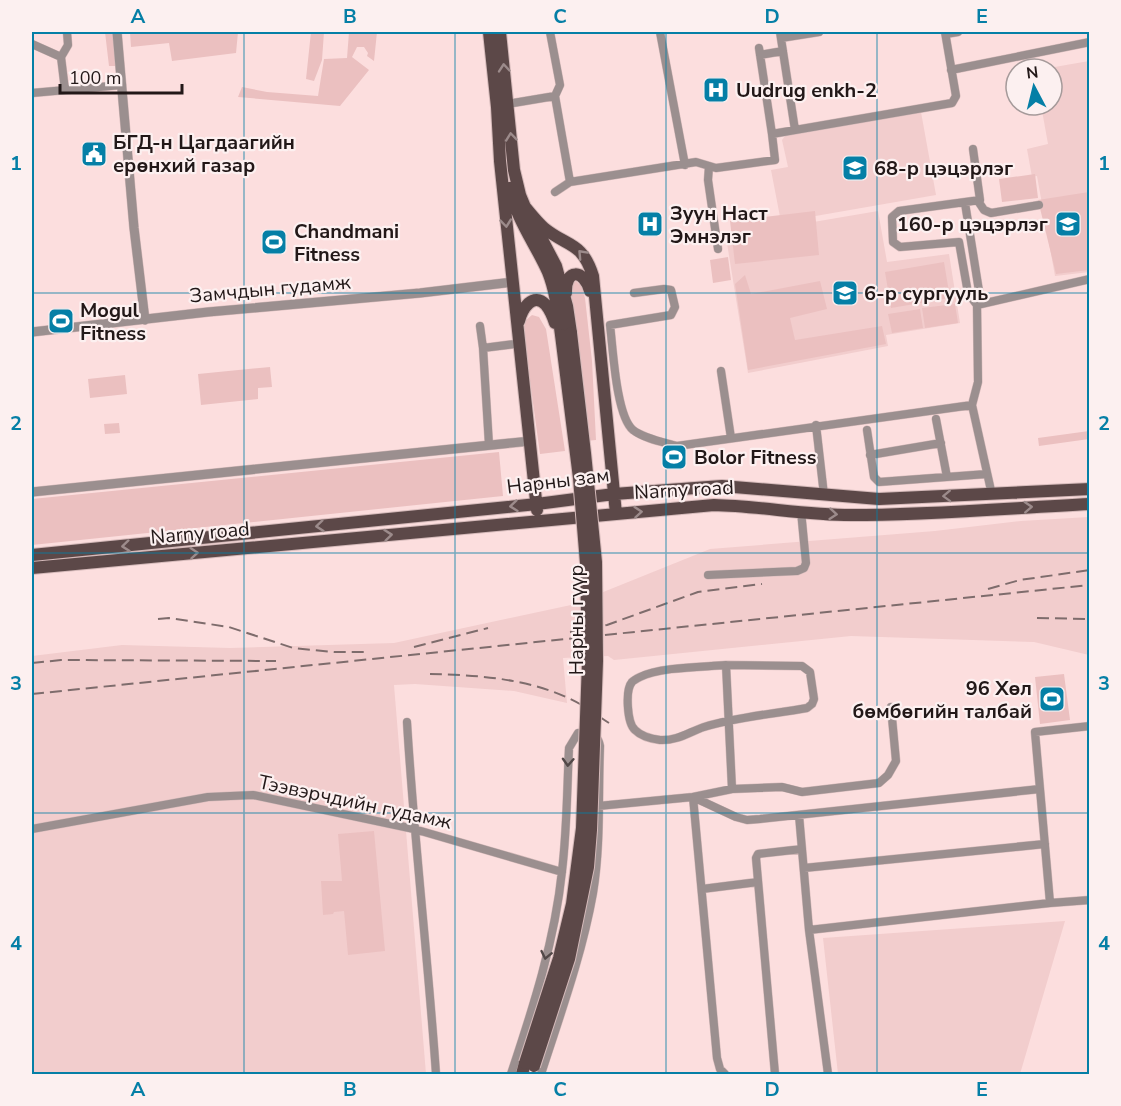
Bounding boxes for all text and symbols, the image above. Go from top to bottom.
text: A [131,3,146,30]
text: B [343,3,357,30]
text: C [553,3,567,30]
text: D [764,3,780,30]
text: E [976,3,988,30]
scale bar [60,57,182,95]
north arrow [1004,57,1064,117]
text: N [1025,61,1040,85]
one-way arrow [498,63,511,73]
text: 100 m [69,66,121,90]
hospital icon: Uudrug enkh-2 [701,75,731,105]
place label: Uudrug enkh-2 [736,77,877,104]
place label: БГД-н Цагдаагийн ерөнхий газар [113,129,295,179]
one-way arrow [505,133,518,142]
public building icon: БГД-н Цагдаагийн ерөнхий газар [79,139,109,169]
text: 1 [10,150,22,177]
text: 1 [1098,150,1110,177]
school or university icon: 68-р цэцэрлэг [840,153,870,183]
place label: 68-р цэцэрлэг [874,155,1013,182]
place label: Зуун Наст Эмнэлэг [670,200,768,250]
hospital icon: Зуун Наст Эмнэлэг [635,209,665,239]
school or university icon: 160-р цэцэрлэг [1053,209,1083,239]
place label: 160-р цэцэрлэг [897,211,1048,238]
place label: Chandmani Fitness [294,218,399,268]
one-way arrow [499,219,512,228]
sports icon: Chandmani Fitness [259,227,289,257]
one-way arrow [578,251,589,261]
street label: Замчдын гудамж [188,268,352,309]
school or university icon: 6-р сургууль [830,278,860,308]
place label: 6-р сургууль [864,280,988,307]
place label: Mogul Fitness [80,297,146,347]
sports icon: Mogul Fitness [46,306,76,336]
text: 2 [10,410,22,437]
text: 2 [1098,410,1110,437]
sports icon: Bolor Fitness [659,442,689,472]
place label: Bolor Fitness [694,444,817,471]
street label: Нарны зам [505,461,611,501]
street label: Narny road [634,474,734,506]
one-way arrow [943,490,952,503]
one-way arrow [509,499,518,512]
one-way arrow [1023,501,1032,514]
one-way arrow [634,506,643,519]
one-way arrow [828,507,837,520]
street label: Narny road [149,515,251,551]
one-way arrow [315,519,324,532]
one-way arrow [384,529,393,542]
one-way arrow [121,539,130,552]
one-way arrow [190,547,199,560]
street label: Нарны гүүр [563,565,590,675]
text: 3 [10,670,22,697]
text: 3 [1098,670,1110,697]
place label: 96 Хөл бөмбөгийн талбай [853,675,1032,725]
sports icon: 96 Хөл бөмбөгийн талбай [1037,684,1067,714]
one-way arrow [561,758,574,767]
street label: Тээвэрчдийн гудамж [256,768,454,836]
text: 4 [10,930,22,957]
text: 4 [1098,930,1110,957]
one-way arrow [541,950,554,960]
text: A [131,1076,146,1103]
text: B [343,1076,357,1103]
text: C [553,1076,567,1103]
text: D [764,1076,780,1103]
text: E [976,1076,988,1103]

